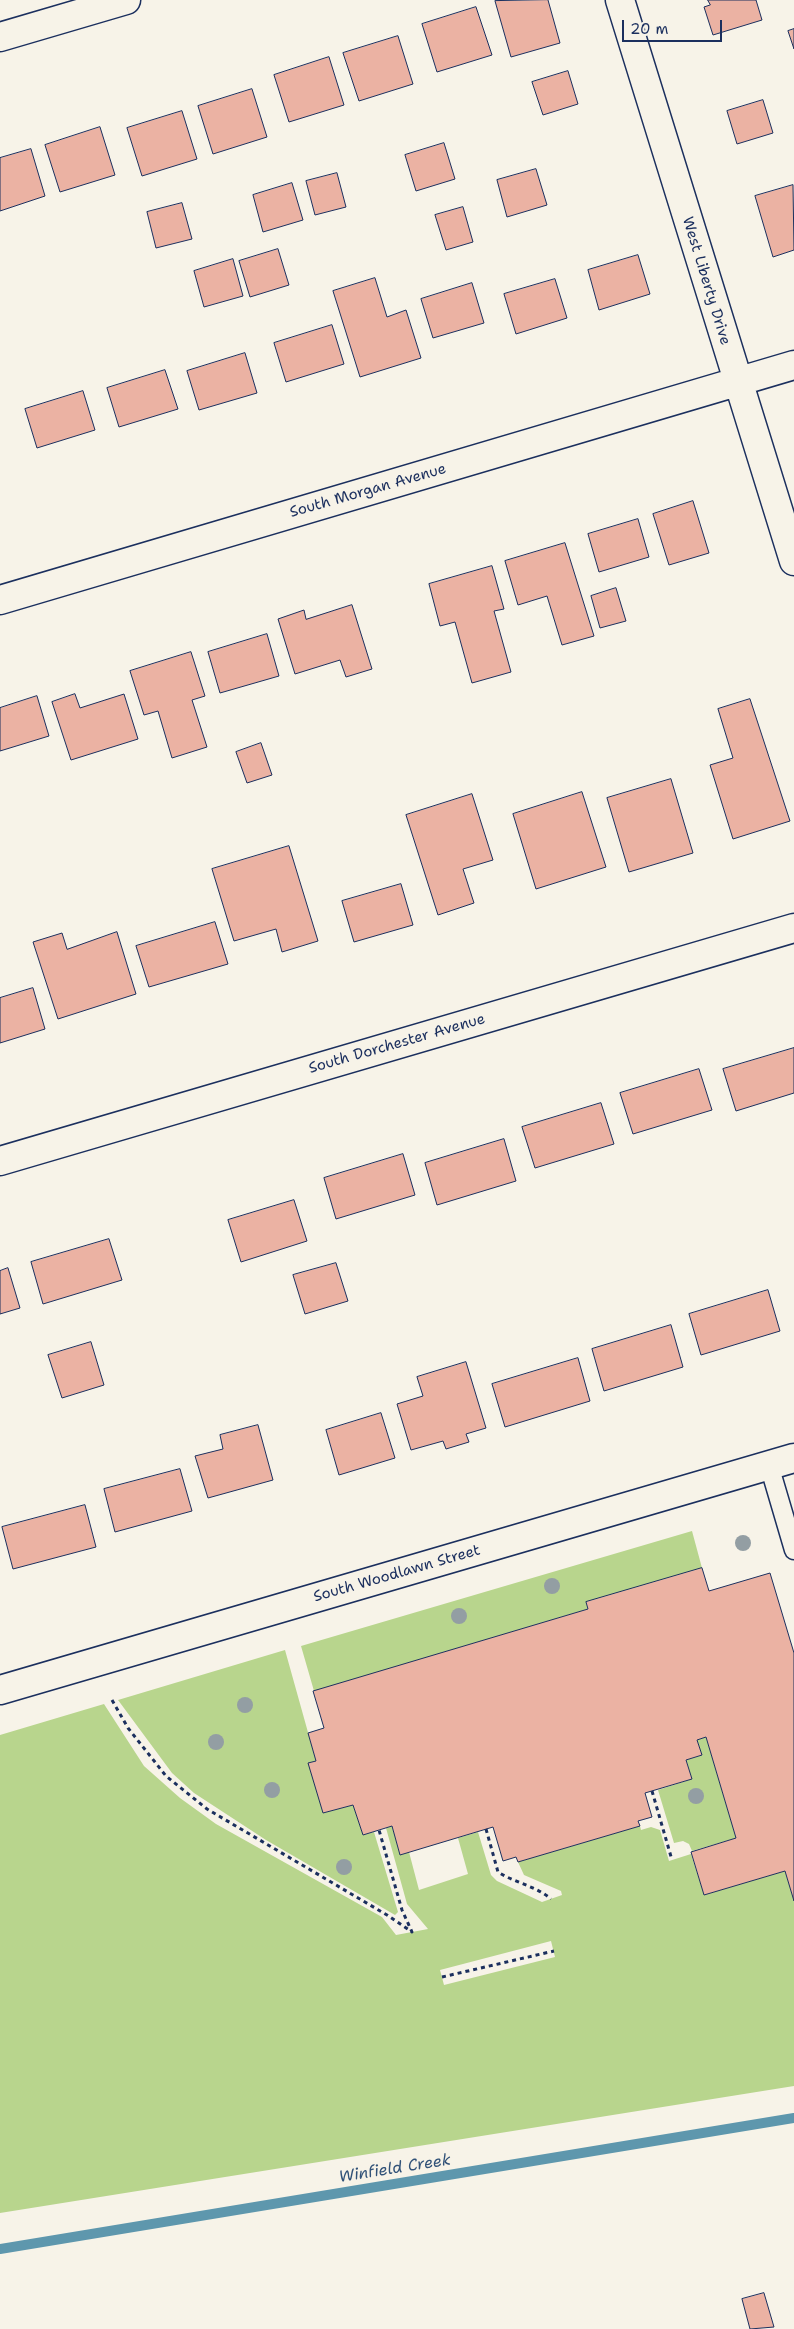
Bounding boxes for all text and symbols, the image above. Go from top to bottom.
scale bar [624,10,724,42]
text: 20 m [630,19,669,39]
street label: West Liberty Drive [678,215,734,347]
street label: South Morgan Avenue [288,460,448,522]
street label: South Dorchester Avenue [307,1010,487,1078]
street label: South Woodlawn Street [311,1542,483,1606]
water label: Winfield Creek [338,2151,452,2187]

